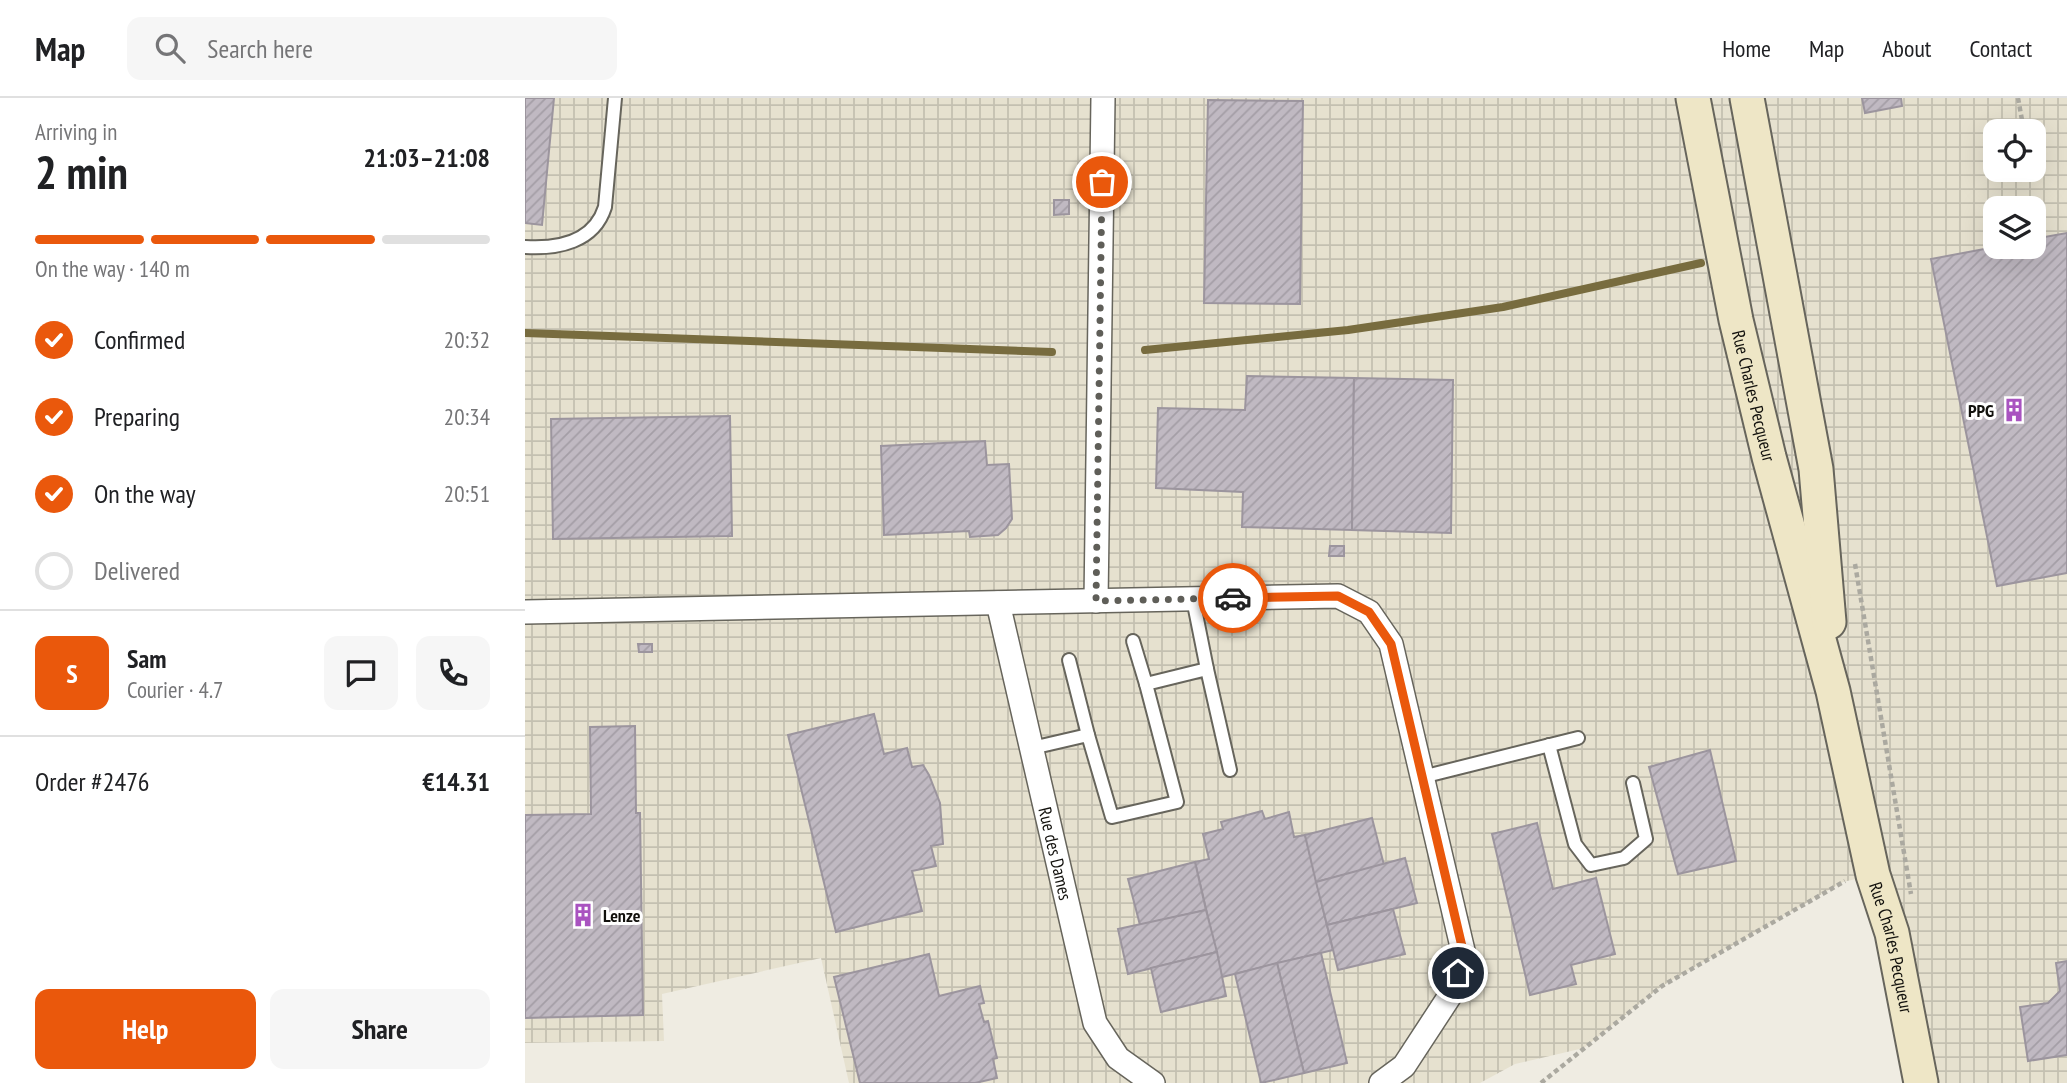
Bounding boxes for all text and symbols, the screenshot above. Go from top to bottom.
search box [127,17,617,80]
text: Map [35,27,85,70]
icon: search [151,29,189,67]
text: Search here [207,32,313,65]
text: Home [1722,33,1771,64]
text: Map [1809,33,1844,64]
text: About [1882,33,1931,64]
text: Contact [1969,33,2032,64]
text: Arriving in [35,117,117,146]
map controls [1983,119,2046,259]
button: locate [1983,119,2046,182]
text: 21:03–21:08 [363,141,490,174]
text: 2 min [35,142,128,202]
pin [1072,152,1132,212]
icon: bag [1083,163,1121,201]
button: layers [1983,196,2046,259]
text: On the way · 140 m [35,254,190,283]
icon: check [35,321,73,359]
text: Confirmed [94,323,185,356]
text: 20:32 [444,325,490,354]
street label: Rue Charles Pecqueur [1727,328,1781,464]
building icon: PPG [2000,396,2028,424]
icon: check [35,398,73,436]
place label: PPG [1968,399,1994,422]
text: Preparing [94,400,180,433]
text: 20:34 [444,402,490,431]
icon: check [35,475,73,513]
text: On the way [94,477,196,510]
text: 20:51 [444,479,490,508]
text: Delivered [94,554,180,587]
courier [1198,563,1268,633]
icon: car [1214,579,1252,617]
button: chat [324,636,398,710]
button: phone [416,636,490,710]
text: Sam [127,642,166,675]
text: S [66,657,78,690]
text: Courier · 4.7 [127,675,223,704]
text: Order #2476 [35,765,150,798]
text: €14.31 [422,765,490,798]
street label: Rue des Dames [1034,805,1078,902]
street label: Rue Charles Pecqueur [1865,879,1919,1015]
building icon: Lenze [569,901,597,929]
place label: Lenze [603,904,641,927]
pin [1428,943,1488,1003]
icon: home [1439,954,1477,992]
button: Help [35,989,256,1069]
button: Share [270,989,490,1069]

